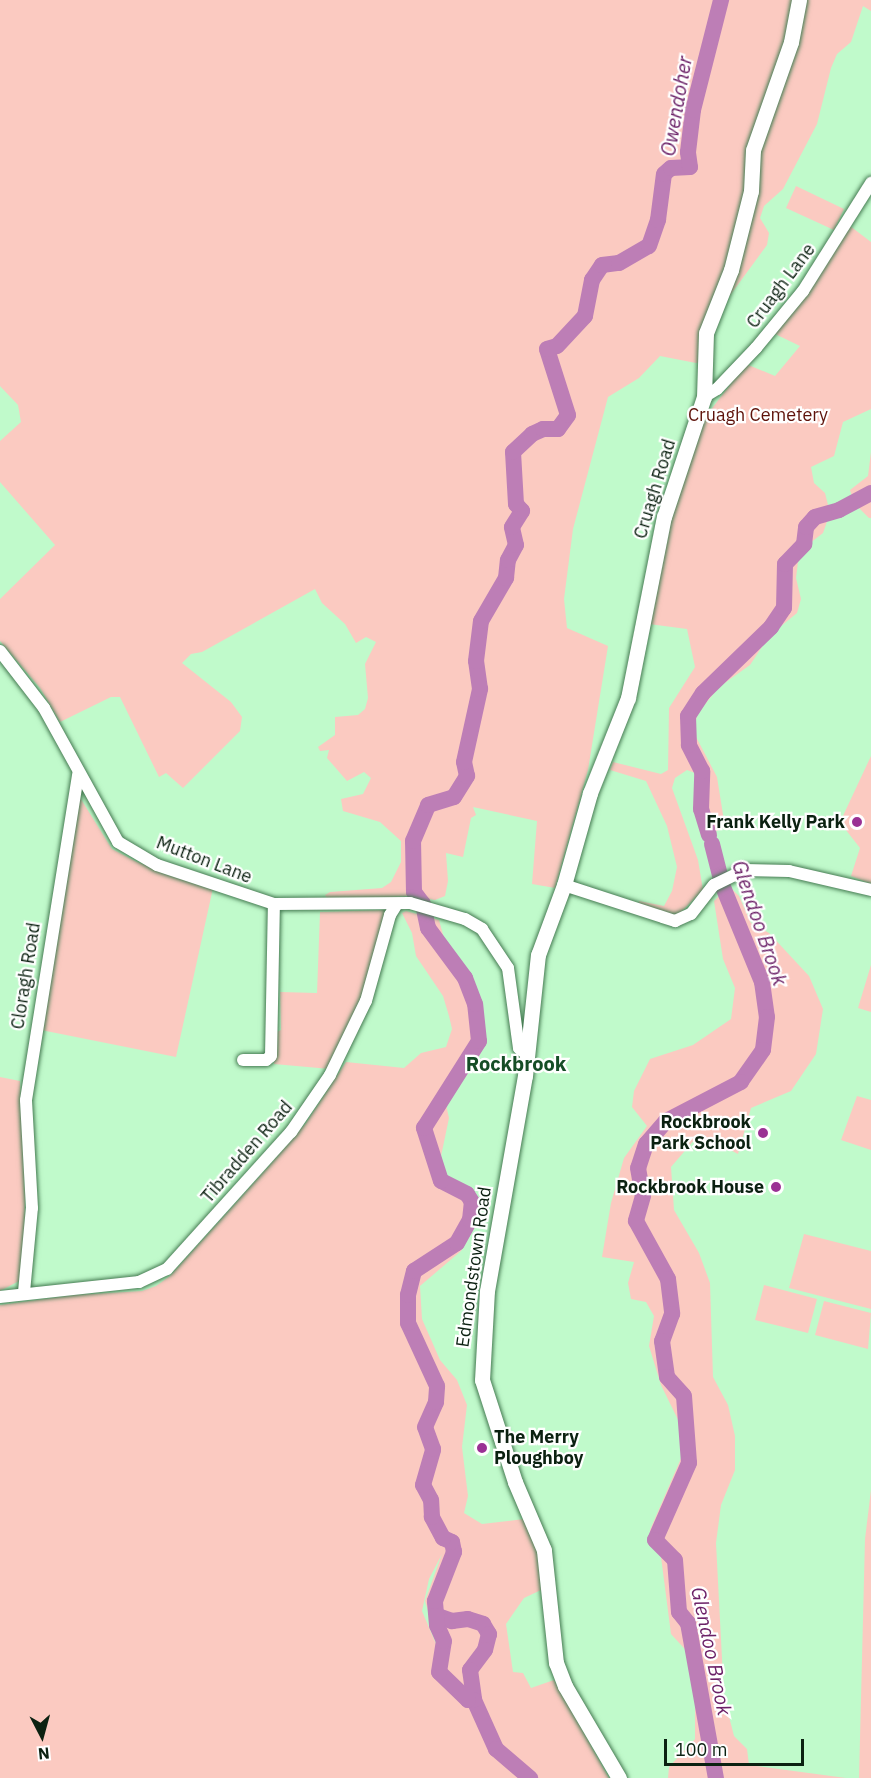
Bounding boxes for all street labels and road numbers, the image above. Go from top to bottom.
street label: Cruagh Lane [742,239,820,333]
street label: Cruagh Road [630,437,680,541]
street label: Mutton Lane [153,832,255,888]
street label: Cloragh Road [7,921,45,1031]
street label: Tibradden Road [197,1097,297,1207]
street label: Edmondstown Road [452,1185,496,1349]

